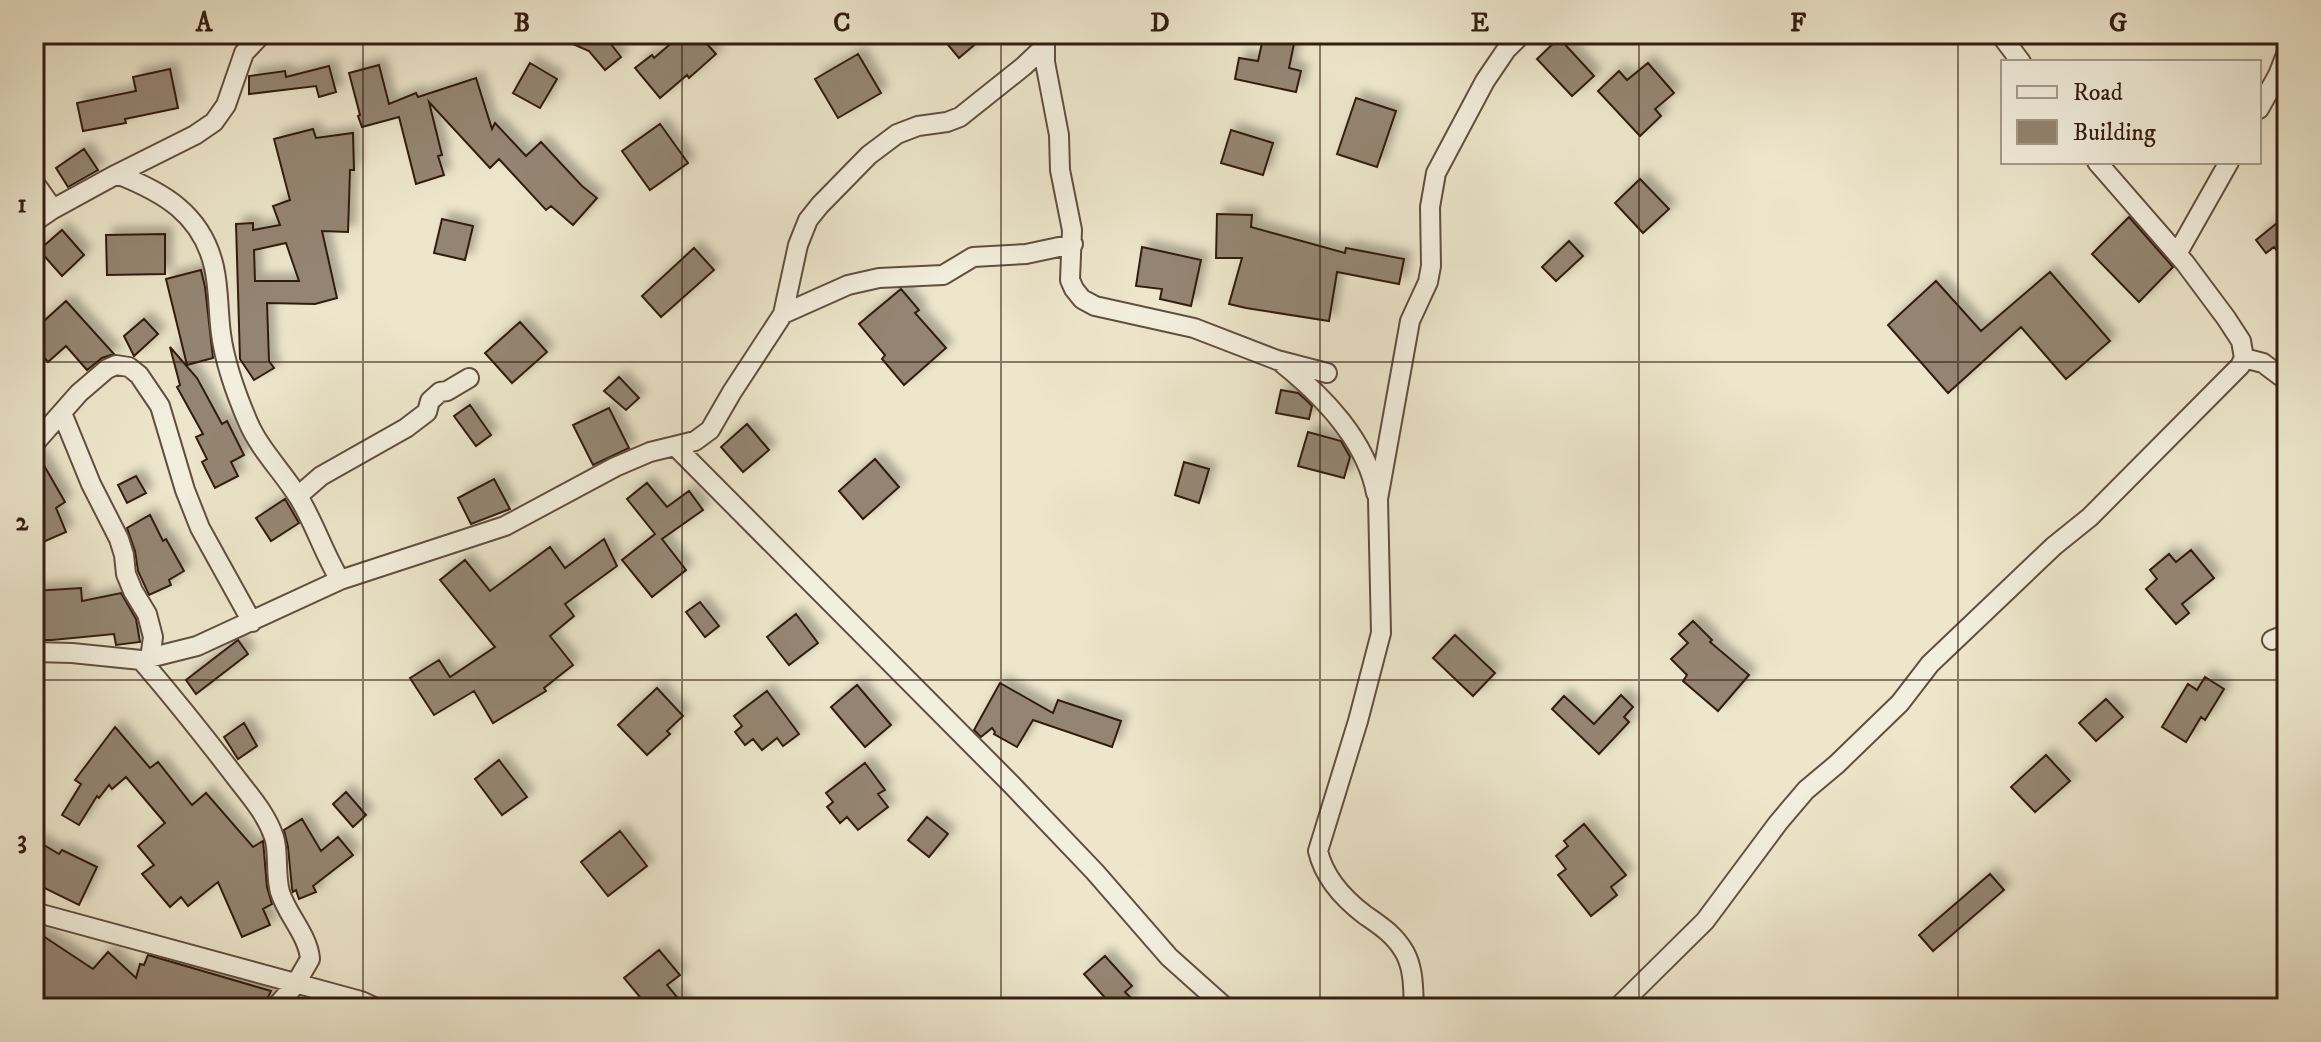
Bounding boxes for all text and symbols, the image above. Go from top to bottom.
text: A [195,7,214,40]
text: B [514,7,530,40]
text: C [833,7,851,40]
text: D [1150,7,1170,40]
text: E [1471,7,1489,40]
text: F [1790,7,1807,40]
text: G [2109,7,2127,40]
legend [2001,60,2261,164]
text: Road [2073,78,2123,108]
text: Building [2073,118,2156,148]
text: 1 [17,188,27,221]
text: 2 [16,506,30,539]
text: 3 [17,824,27,857]

